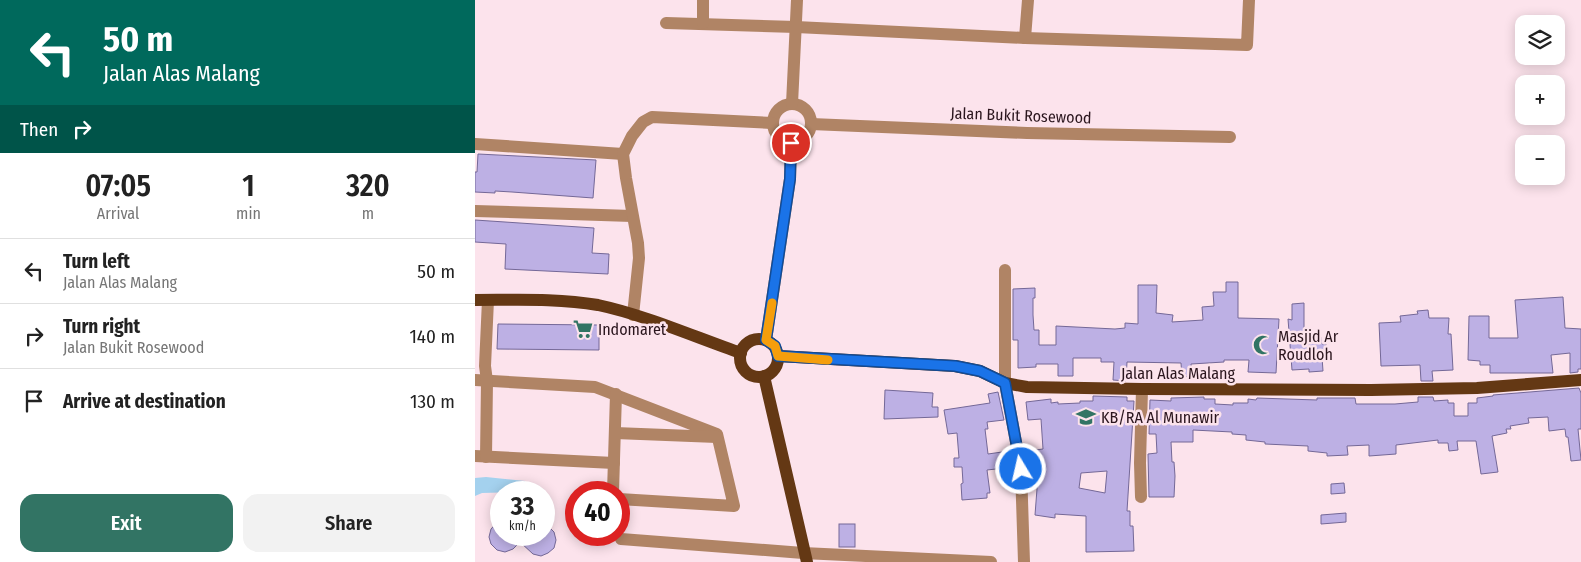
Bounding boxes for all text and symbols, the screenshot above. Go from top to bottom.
map controls [1515,15,1565,185]
button: layers [1515,15,1565,65]
text: 50 m [103,18,173,60]
icon: left [20,20,85,85]
text: Jalan Alas Malang [103,60,260,87]
button: + [1515,75,1565,125]
street label: Jalan Bukit Rosewood [950,104,1092,127]
icon: right [68,115,96,143]
text: Then [20,118,58,141]
pin [770,122,812,164]
icon: arrive [777,129,805,157]
button: − [1515,135,1565,185]
text: 07:05 [85,168,151,204]
text: 1 [242,168,255,204]
text: 320 [346,168,390,204]
text: Arrival [97,204,139,223]
text: min [236,204,261,223]
text: m [362,204,374,223]
text: Turn left [63,250,130,273]
icon: left [20,257,48,285]
text: 50 m [417,260,455,283]
text: Jalan Alas Malang [63,273,177,292]
text: Turn right [63,315,140,338]
supermarket icon: Indomaret [572,318,594,340]
place label: Indomaret [598,320,667,339]
icon: right [20,322,48,350]
text: 140 m [409,325,455,348]
place label: Masjid Ar Roudloh [1278,327,1339,364]
mosque icon: Masjid Ar Roudloh [1252,334,1274,356]
text: Jalan Bukit Rosewood [63,338,204,357]
street label: Jalan Alas Malang [1121,364,1236,383]
icon: arrive [20,387,48,415]
text: Arrive at destination [63,390,226,413]
text: 130 m [410,390,455,413]
school or university icon: KB/RA Al Munawir [1075,406,1097,428]
place label: KB/RA Al Munawir [1101,408,1219,427]
position arrow [994,442,1046,494]
speed limit sign: 40 [565,481,630,546]
text: 33 [511,492,534,522]
button: Exit [20,494,233,552]
button: Share [243,494,455,552]
text: km/h [509,519,536,533]

